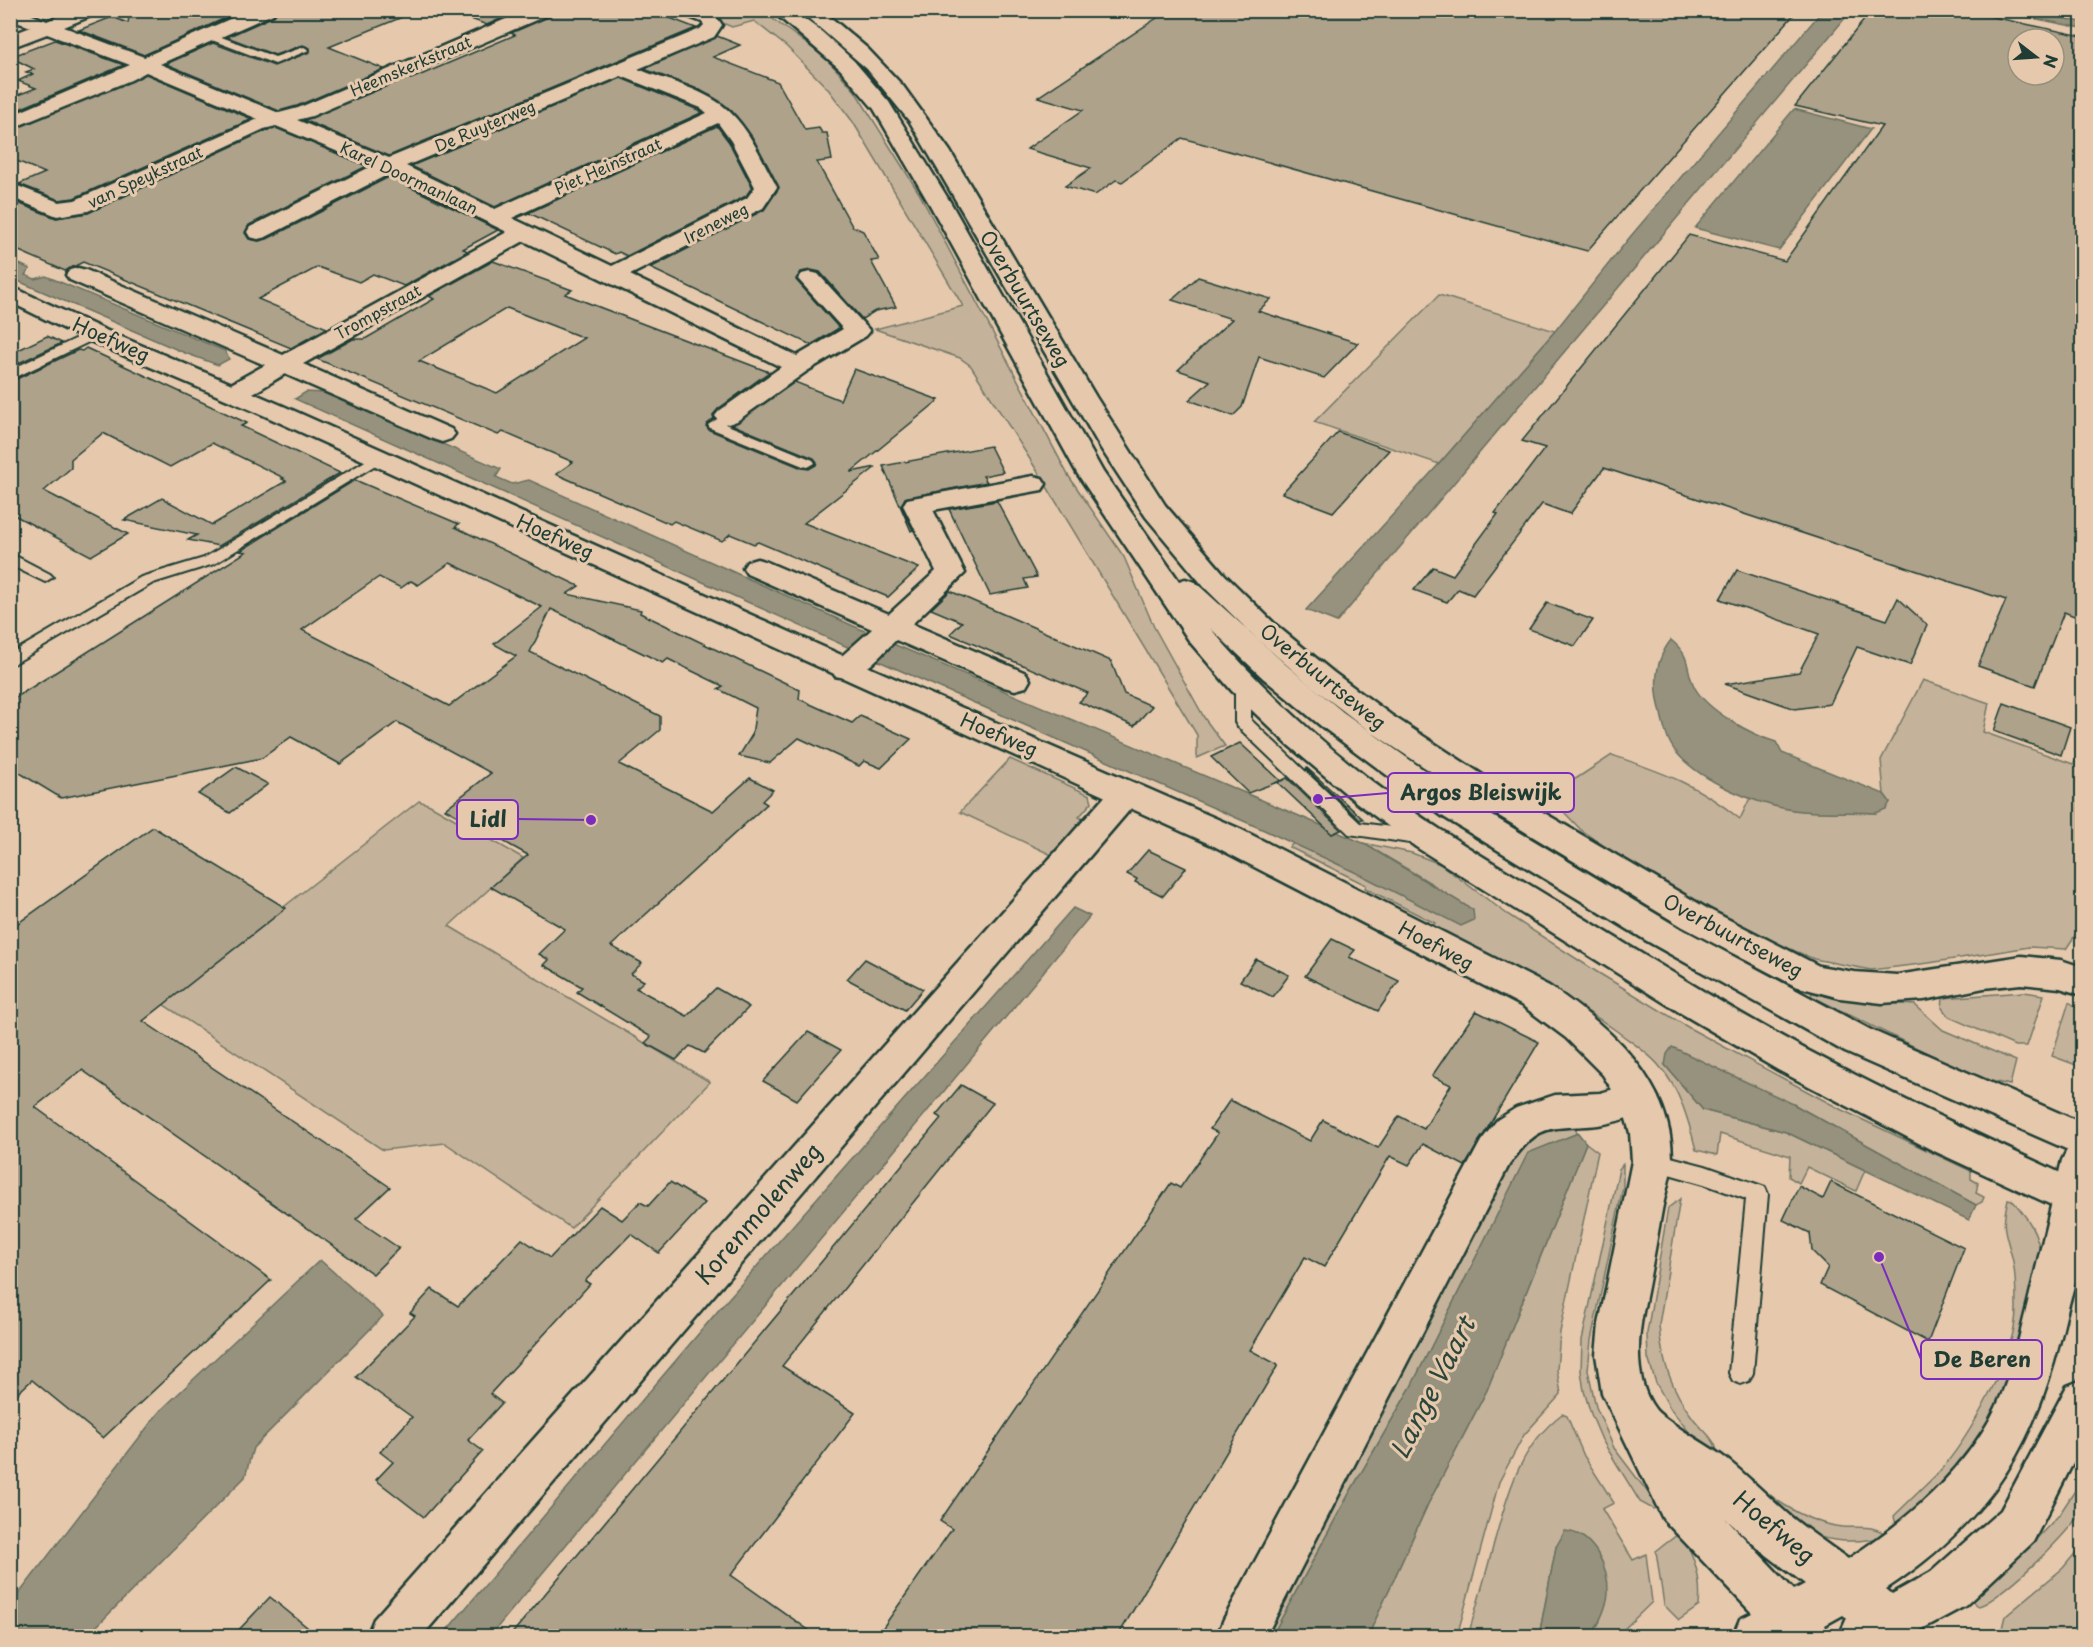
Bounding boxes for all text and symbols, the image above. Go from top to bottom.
north arrow [2006,27,2066,87]
street label: Heemskerkstraat [346,28,475,101]
text: N [2038,52,2065,71]
street label: De Ruyterweg [430,93,539,157]
street label: Piet Heinstraat [550,130,666,199]
street label: Karel Doormanlaan [337,135,482,220]
street label: van Speykstraat [83,139,206,213]
street label: Ireneweg [679,196,752,249]
street label: Overbuurtseweg [973,224,1079,373]
street label: Trompstraat [330,277,426,345]
street label: Hoefweg [68,309,155,369]
street label: Hoefweg [512,506,599,566]
street label: Overbuurtseweg [1254,616,1393,737]
street label: Hoefweg [956,704,1043,764]
callout: Argos Bleiswijk [1388,773,1574,812]
text: Argos Bleiswijk [1399,775,1562,807]
callout: Lidl [457,800,518,839]
text: Lidl [469,802,507,834]
street label: Overbuurtseweg [1658,885,1809,985]
street label: Hoefweg [1393,913,1480,978]
street label: Korenmolenweg [685,1133,830,1292]
water label: Lange Vaart [1379,1307,1486,1465]
callout: De Beren [1921,1340,2042,1379]
text: De Beren [1933,1342,2031,1374]
street label: Hoefweg [1726,1481,1825,1572]

